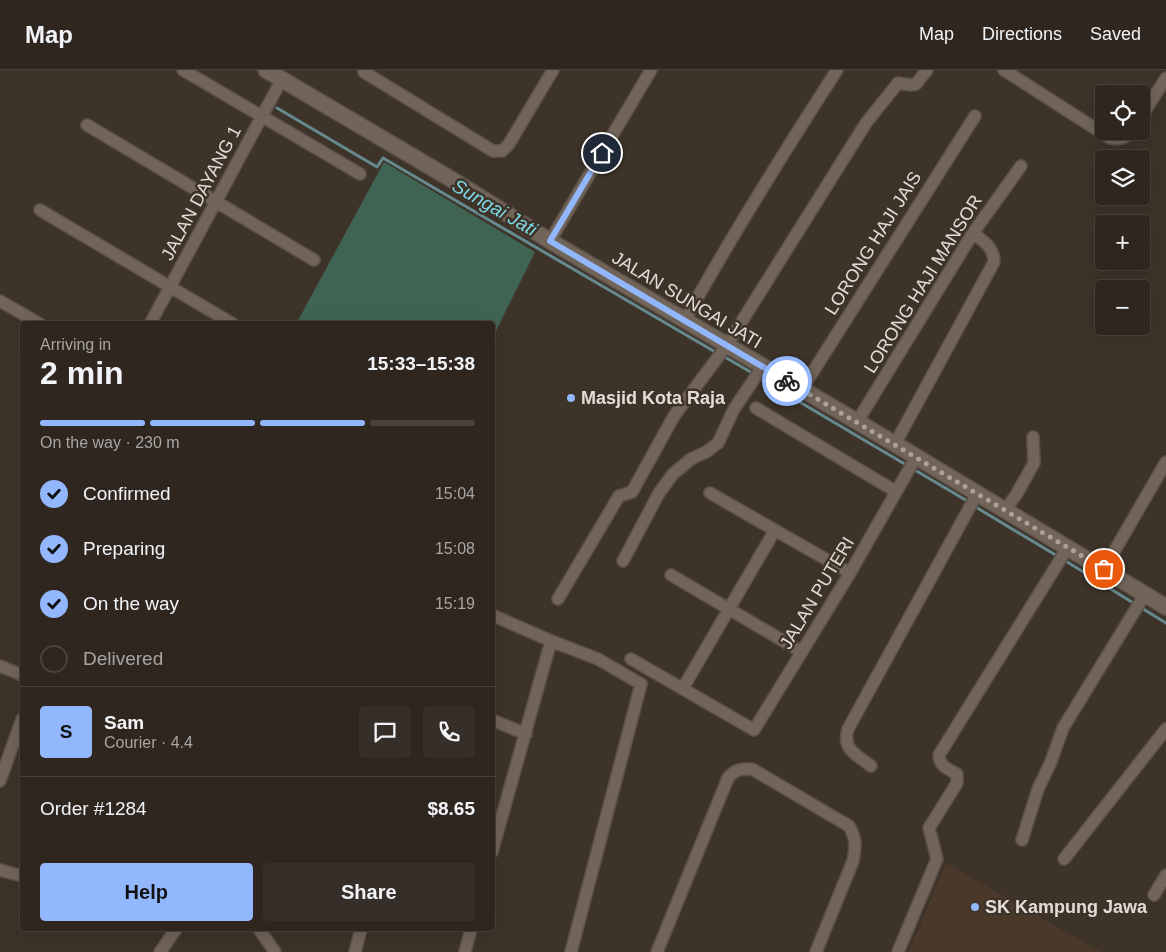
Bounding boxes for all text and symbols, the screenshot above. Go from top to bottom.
text: Map [25,21,73,48]
text: Map [919,24,954,44]
text: Directions [982,24,1062,44]
text: Saved [1090,24,1141,44]
map controls [1095,85,1150,335]
button: locate [1095,85,1150,140]
street label: JALAN DAYANG 1 [157,122,245,264]
pin [581,132,623,174]
icon: home [588,139,616,167]
button: layers [1095,150,1150,205]
street label: LORONG HAJI JAIS [821,168,925,318]
water label: Sungai Jati [449,175,541,240]
street label: LORONG HAJI MANSOR [860,191,986,377]
button: + [1095,215,1150,270]
street label: JALAN SUNGAI JATI [609,247,765,353]
button: − [1095,280,1150,335]
text: Arriving in [40,336,111,353]
text: 15:33–15:38 [367,353,475,374]
text: 2 min [40,355,124,391]
courier [762,356,812,406]
icon: bike [773,367,801,395]
place label: Masjid Kota Raja [581,388,726,408]
marker: Masjid Kota Raja [565,392,577,404]
text: On the way · 230 m [40,434,180,451]
icon: check [40,480,68,508]
text: Confirmed [83,483,171,504]
text: 15:04 [435,485,475,502]
street label: JALAN PUTERI [776,533,858,653]
icon: check [40,535,68,563]
text: Preparing [83,538,165,559]
text: 15:08 [435,540,475,557]
pin [1083,548,1125,590]
icon: bag [1090,555,1118,583]
icon: check [40,590,68,618]
text: On the way [83,593,179,614]
text: 15:19 [435,595,475,612]
text: Delivered [83,648,163,669]
button: chat [359,706,411,758]
button: phone [423,706,475,758]
text: Sam [104,712,144,733]
text: S [60,721,72,742]
text: Courier · 4.4 [104,734,193,751]
text: Order #1284 [40,798,147,819]
text: $8.65 [427,798,475,819]
button: Help [40,863,253,921]
button: Share [263,863,475,921]
place label: SK Kampung Jawa [985,897,1148,917]
marker: SK Kampung Jawa [969,901,981,913]

